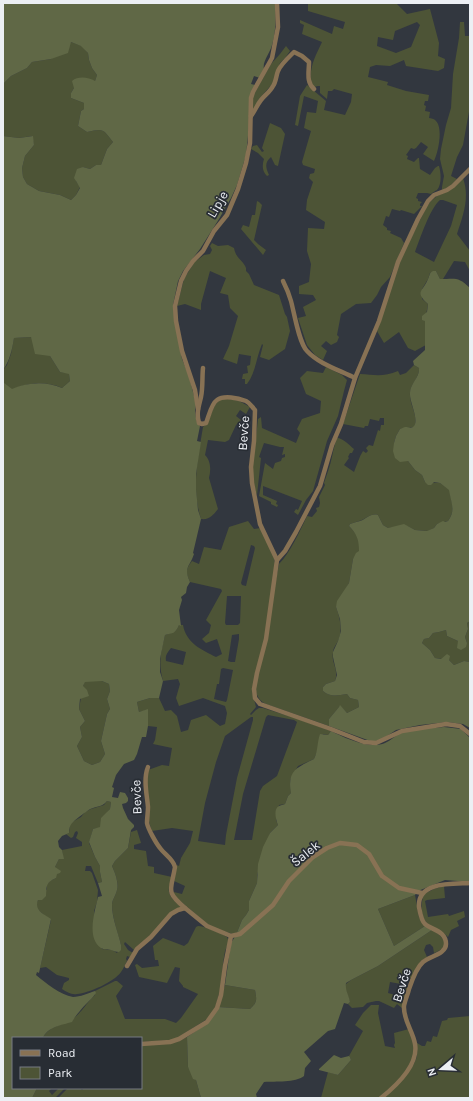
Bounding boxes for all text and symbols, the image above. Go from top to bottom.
street label: Lipje [204,188,231,220]
street label: Bevče [235,415,252,451]
street label: Bevče [128,779,145,815]
street label: Šalek [287,837,323,869]
street label: Bevče [389,966,414,1004]
legend [12,1037,142,1089]
text: Road [48,1046,76,1060]
north arrow [421,1049,461,1089]
text: Park [48,1066,73,1080]
text: N [425,1066,439,1078]

